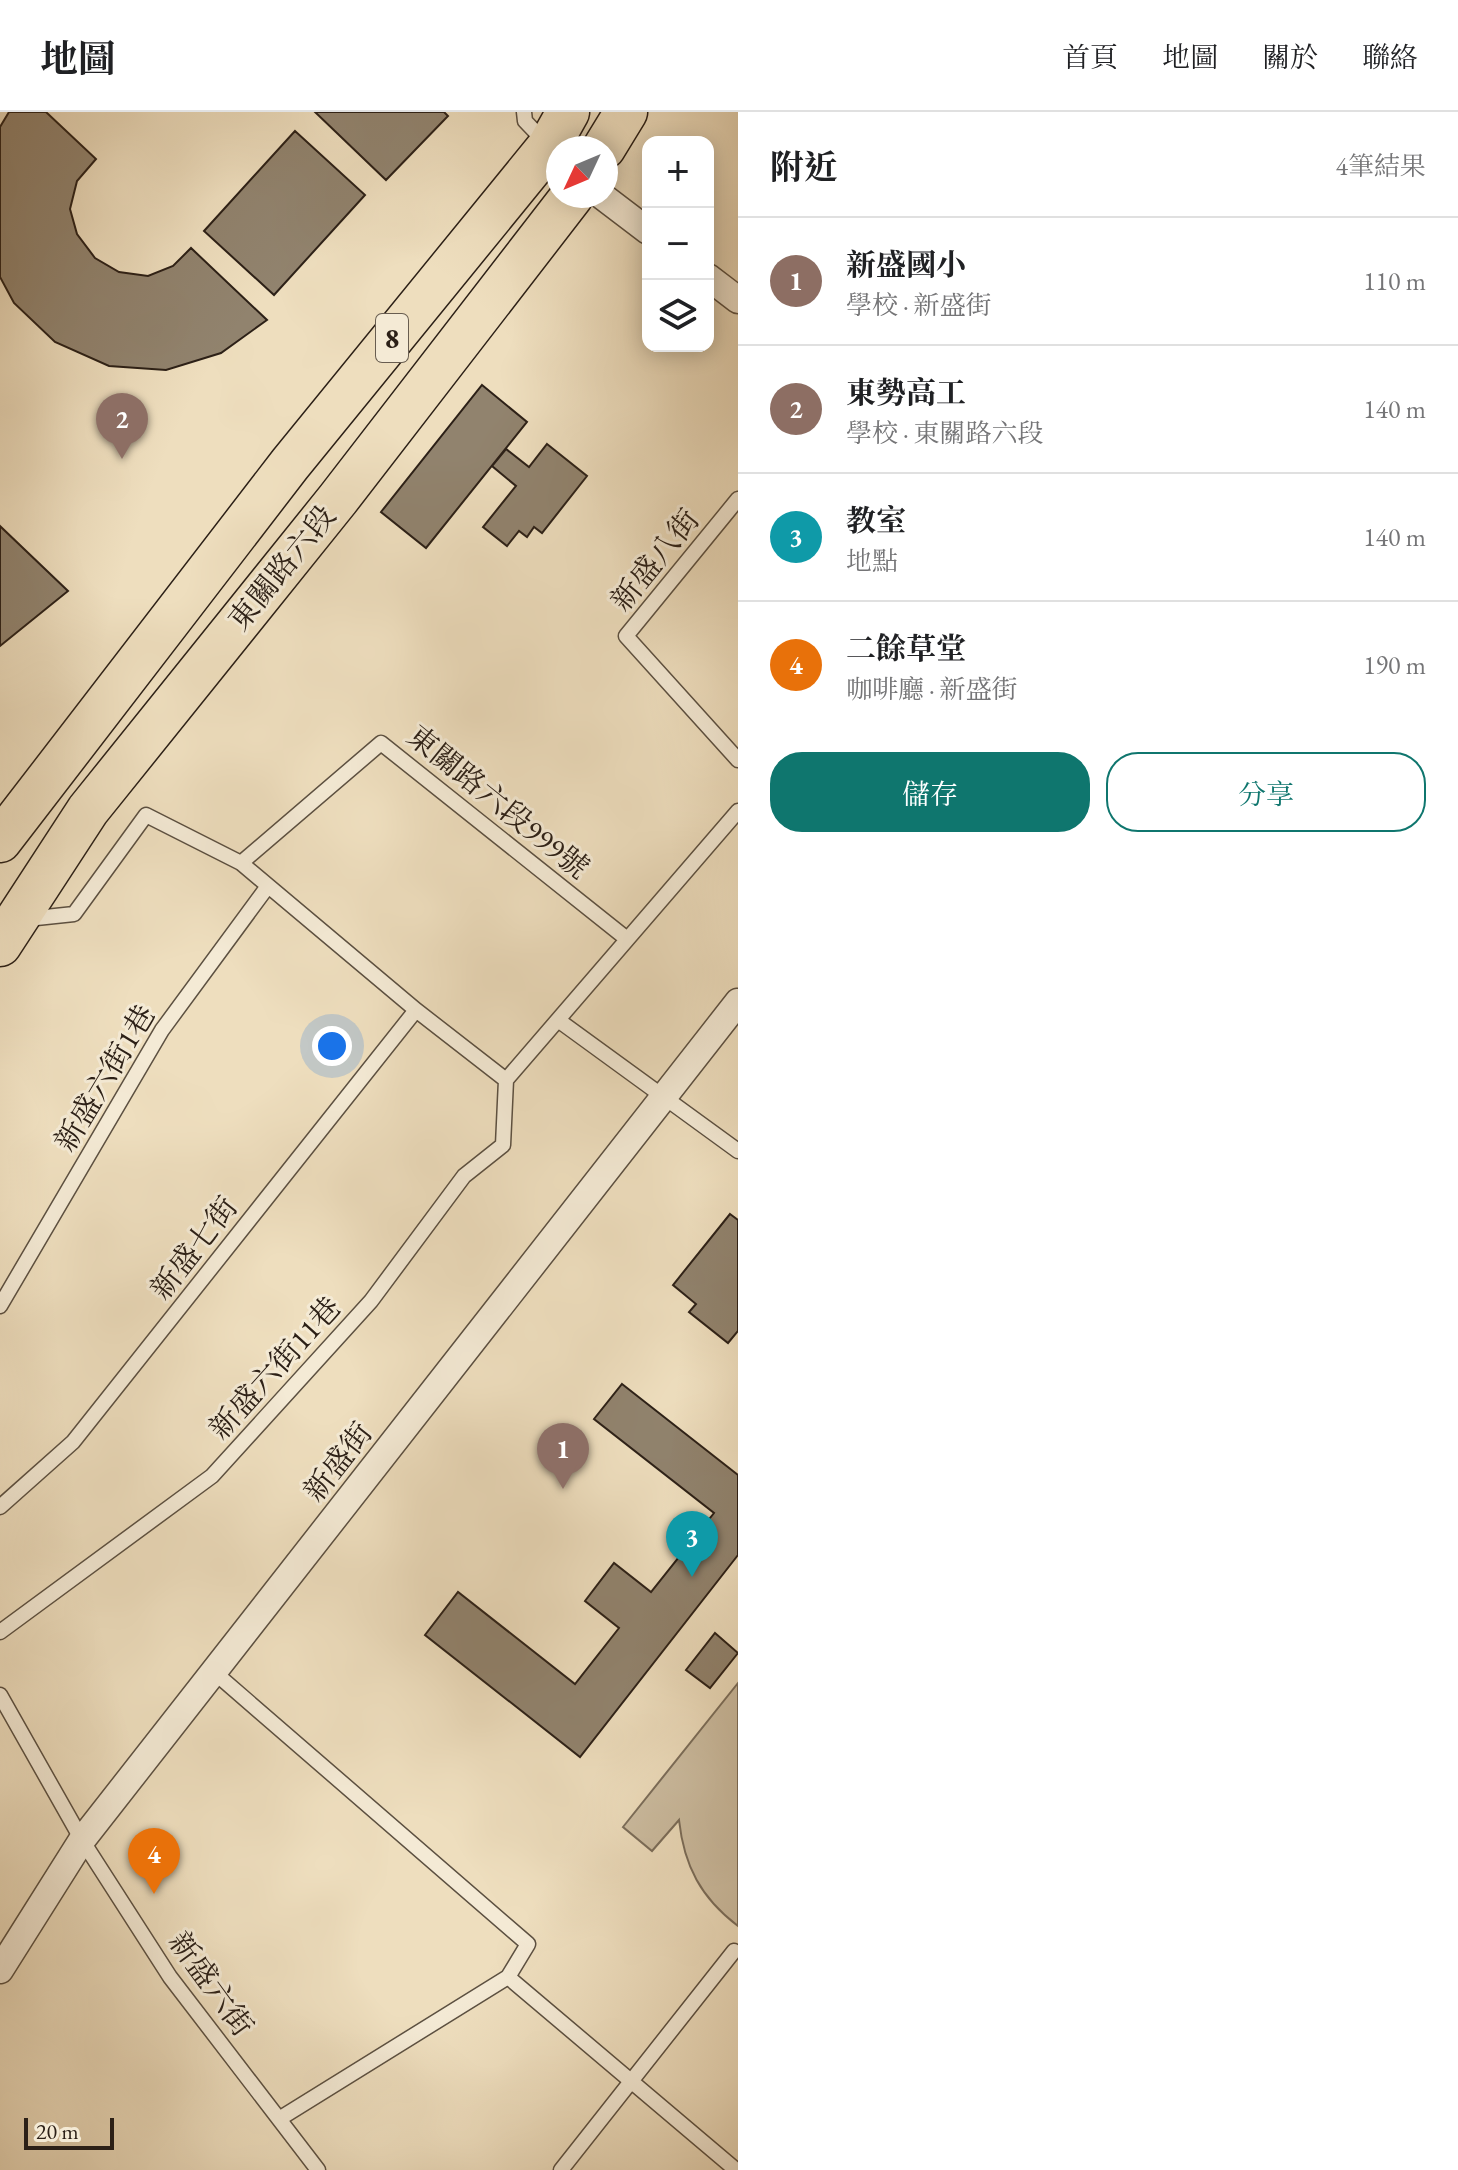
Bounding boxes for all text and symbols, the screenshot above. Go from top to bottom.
text: 地圖 [40,34,116,83]
text: 首頁 [1062,39,1118,75]
text: 地圖 [1162,39,1218,75]
text: 關於 [1262,39,1318,75]
text: 聯絡 [1362,39,1418,75]
north arrow [546,136,618,208]
map controls [642,136,714,352]
button: + [642,136,714,208]
text: 附近 [770,145,838,189]
text: 4筆結果 [1336,149,1426,183]
button: − [642,208,714,280]
text: 新盛國小 [846,245,966,284]
text: 1 [789,264,803,298]
text: 110 m [1363,264,1426,298]
button: layers [642,280,714,352]
text: 學校 · 新盛街 [846,288,992,322]
road number: 8 [376,314,408,362]
text: 東勢高工 [846,373,966,412]
text: 2 [789,392,803,426]
text: 140 m [1363,392,1426,426]
pin: 2 [96,393,148,459]
text: 學校 · 東關路六段 [846,416,1044,450]
street label: 東關路六段 [219,497,344,638]
street label: 新盛八街 [602,501,708,619]
text: 教室 [846,501,906,540]
text: 3 [789,520,803,554]
text: 140 m [1363,520,1426,554]
text: 地點 [846,544,898,578]
text: 二餘草堂 [846,629,966,668]
text: 4 [789,648,803,682]
text: 190 m [1363,648,1426,682]
text: 咖啡廳 · 新盛街 [846,672,1018,706]
street label: 東關路六段999號 [399,716,597,887]
button: 儲存 [770,752,1090,832]
button: 分享 [1106,752,1426,832]
street label: 新盛六街1巷 [46,997,164,1158]
your location [312,1026,352,1066]
street label: 新盛七街 [141,1188,246,1307]
street label: 新盛六街11巷 [200,1288,349,1447]
street label: 新盛街 [295,1414,381,1509]
pin: 1 [537,1423,589,1489]
pin: 3 [666,1511,718,1577]
pin: 4 [128,1828,180,1894]
street label: 新盛六街 [160,1924,262,2044]
scale bar [24,2114,114,2150]
text: 20 m [36,2117,79,2146]

